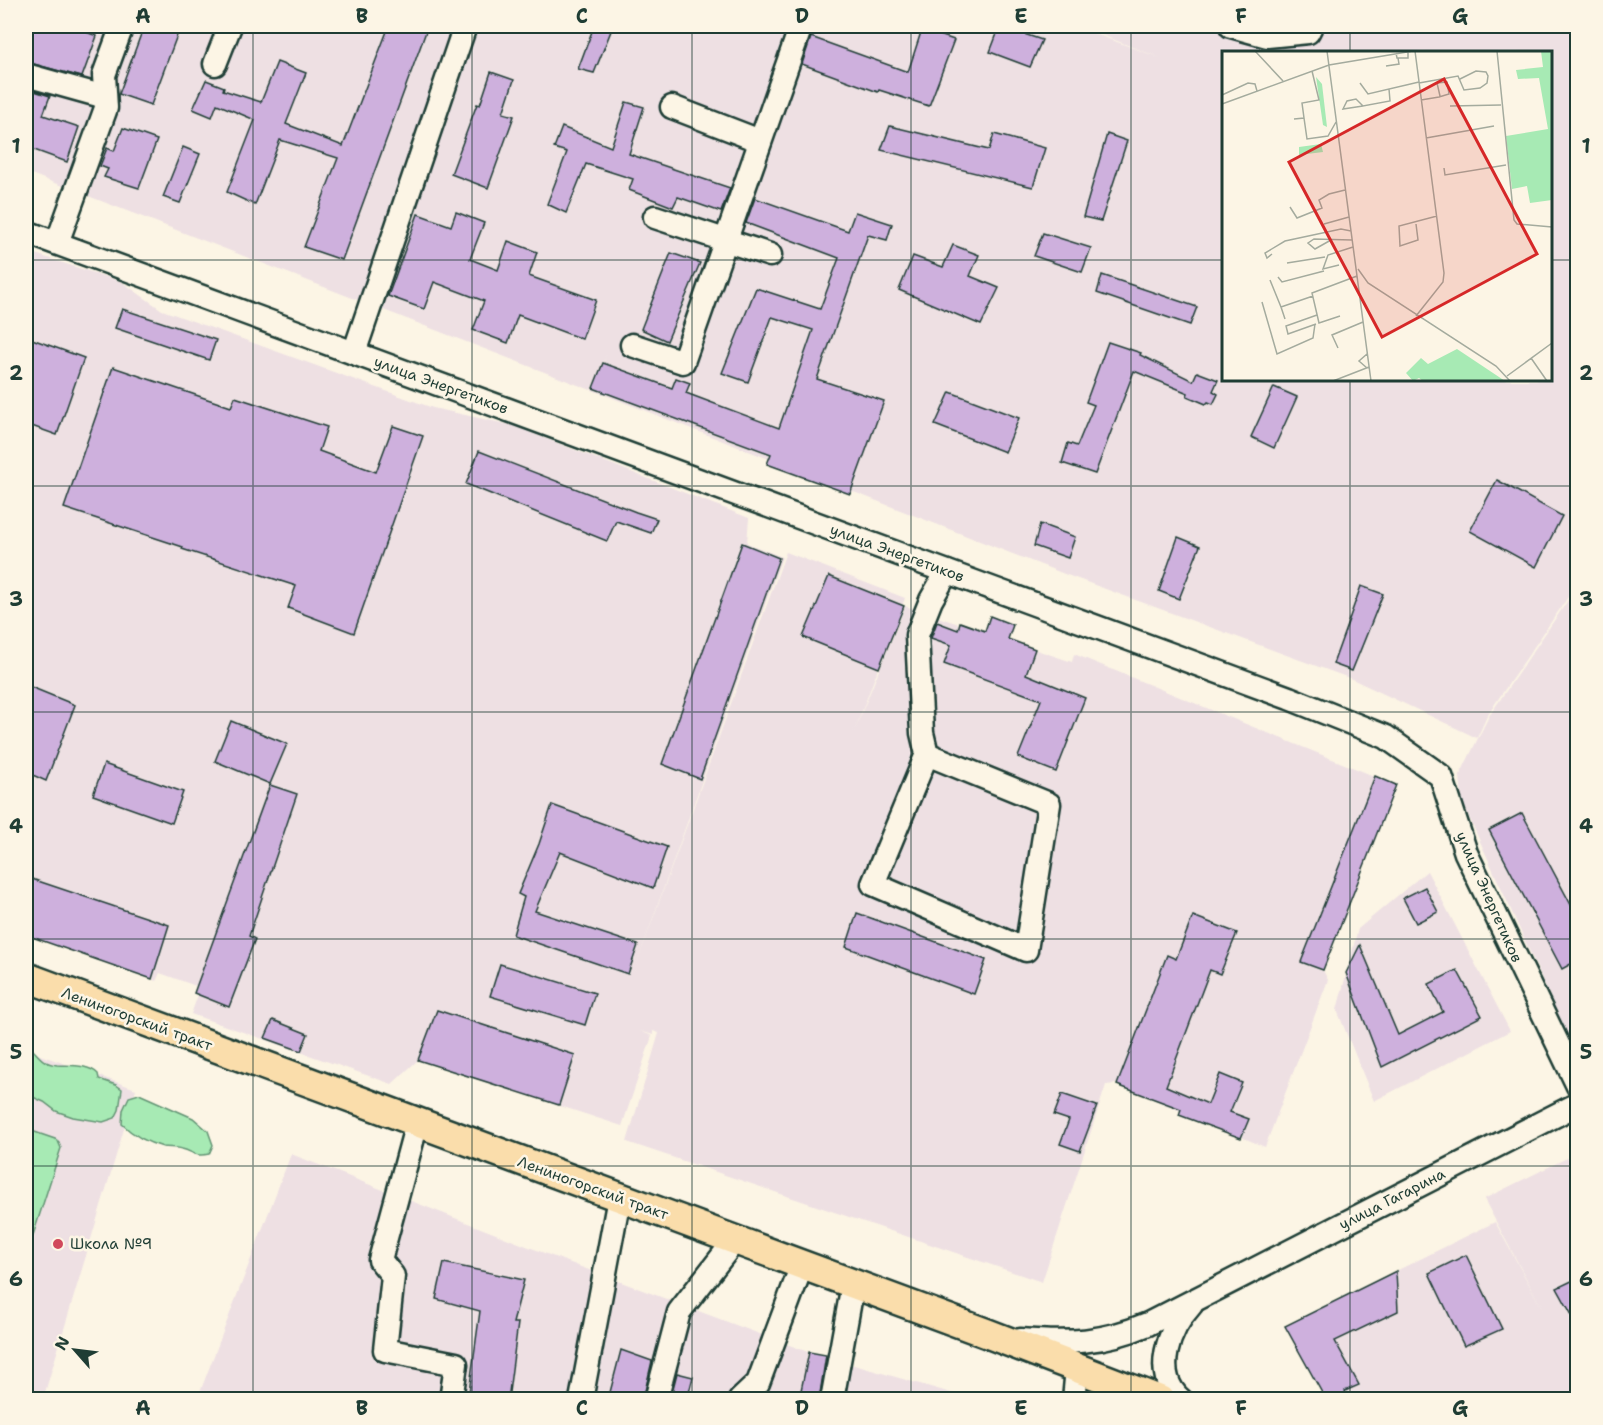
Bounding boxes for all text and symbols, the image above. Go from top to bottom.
text: A [135,3,151,29]
text: B [356,3,368,29]
text: C [576,3,588,29]
text: D [795,3,809,29]
text: E [1014,3,1028,29]
text: F [1235,3,1247,29]
text: G [1452,3,1468,29]
inset map [1222,51,1552,381]
text: 1 [11,133,21,159]
text: 1 [1581,133,1591,159]
street label: улица Энергетиков [371,351,511,419]
text: 2 [9,360,23,386]
text: 2 [1579,360,1593,386]
street label: улица Энергетиков [827,519,967,587]
text: 3 [9,586,23,612]
text: 3 [1579,586,1593,612]
text: 4 [9,813,23,839]
text: 4 [1579,813,1593,839]
street label: улица Энергетиков [1451,828,1527,966]
street label: Лениногорский тракт [59,982,215,1056]
text: 5 [10,1039,22,1065]
text: 5 [1580,1039,1592,1065]
street label: Лениногорский тракт [515,1151,671,1225]
street label: улица Гагарина [1335,1163,1449,1234]
place label: Школа №9 [70,1234,152,1254]
marker: Школа №9 [51,1237,65,1251]
text: 6 [9,1266,23,1292]
text: 6 [1579,1266,1593,1292]
north arrow [45,1320,105,1380]
text: N [50,1333,74,1354]
text: A [135,1395,151,1421]
text: B [356,1395,368,1421]
text: C [576,1395,588,1421]
text: D [795,1395,809,1421]
text: E [1014,1395,1028,1421]
text: F [1235,1395,1247,1421]
text: G [1452,1395,1468,1421]

